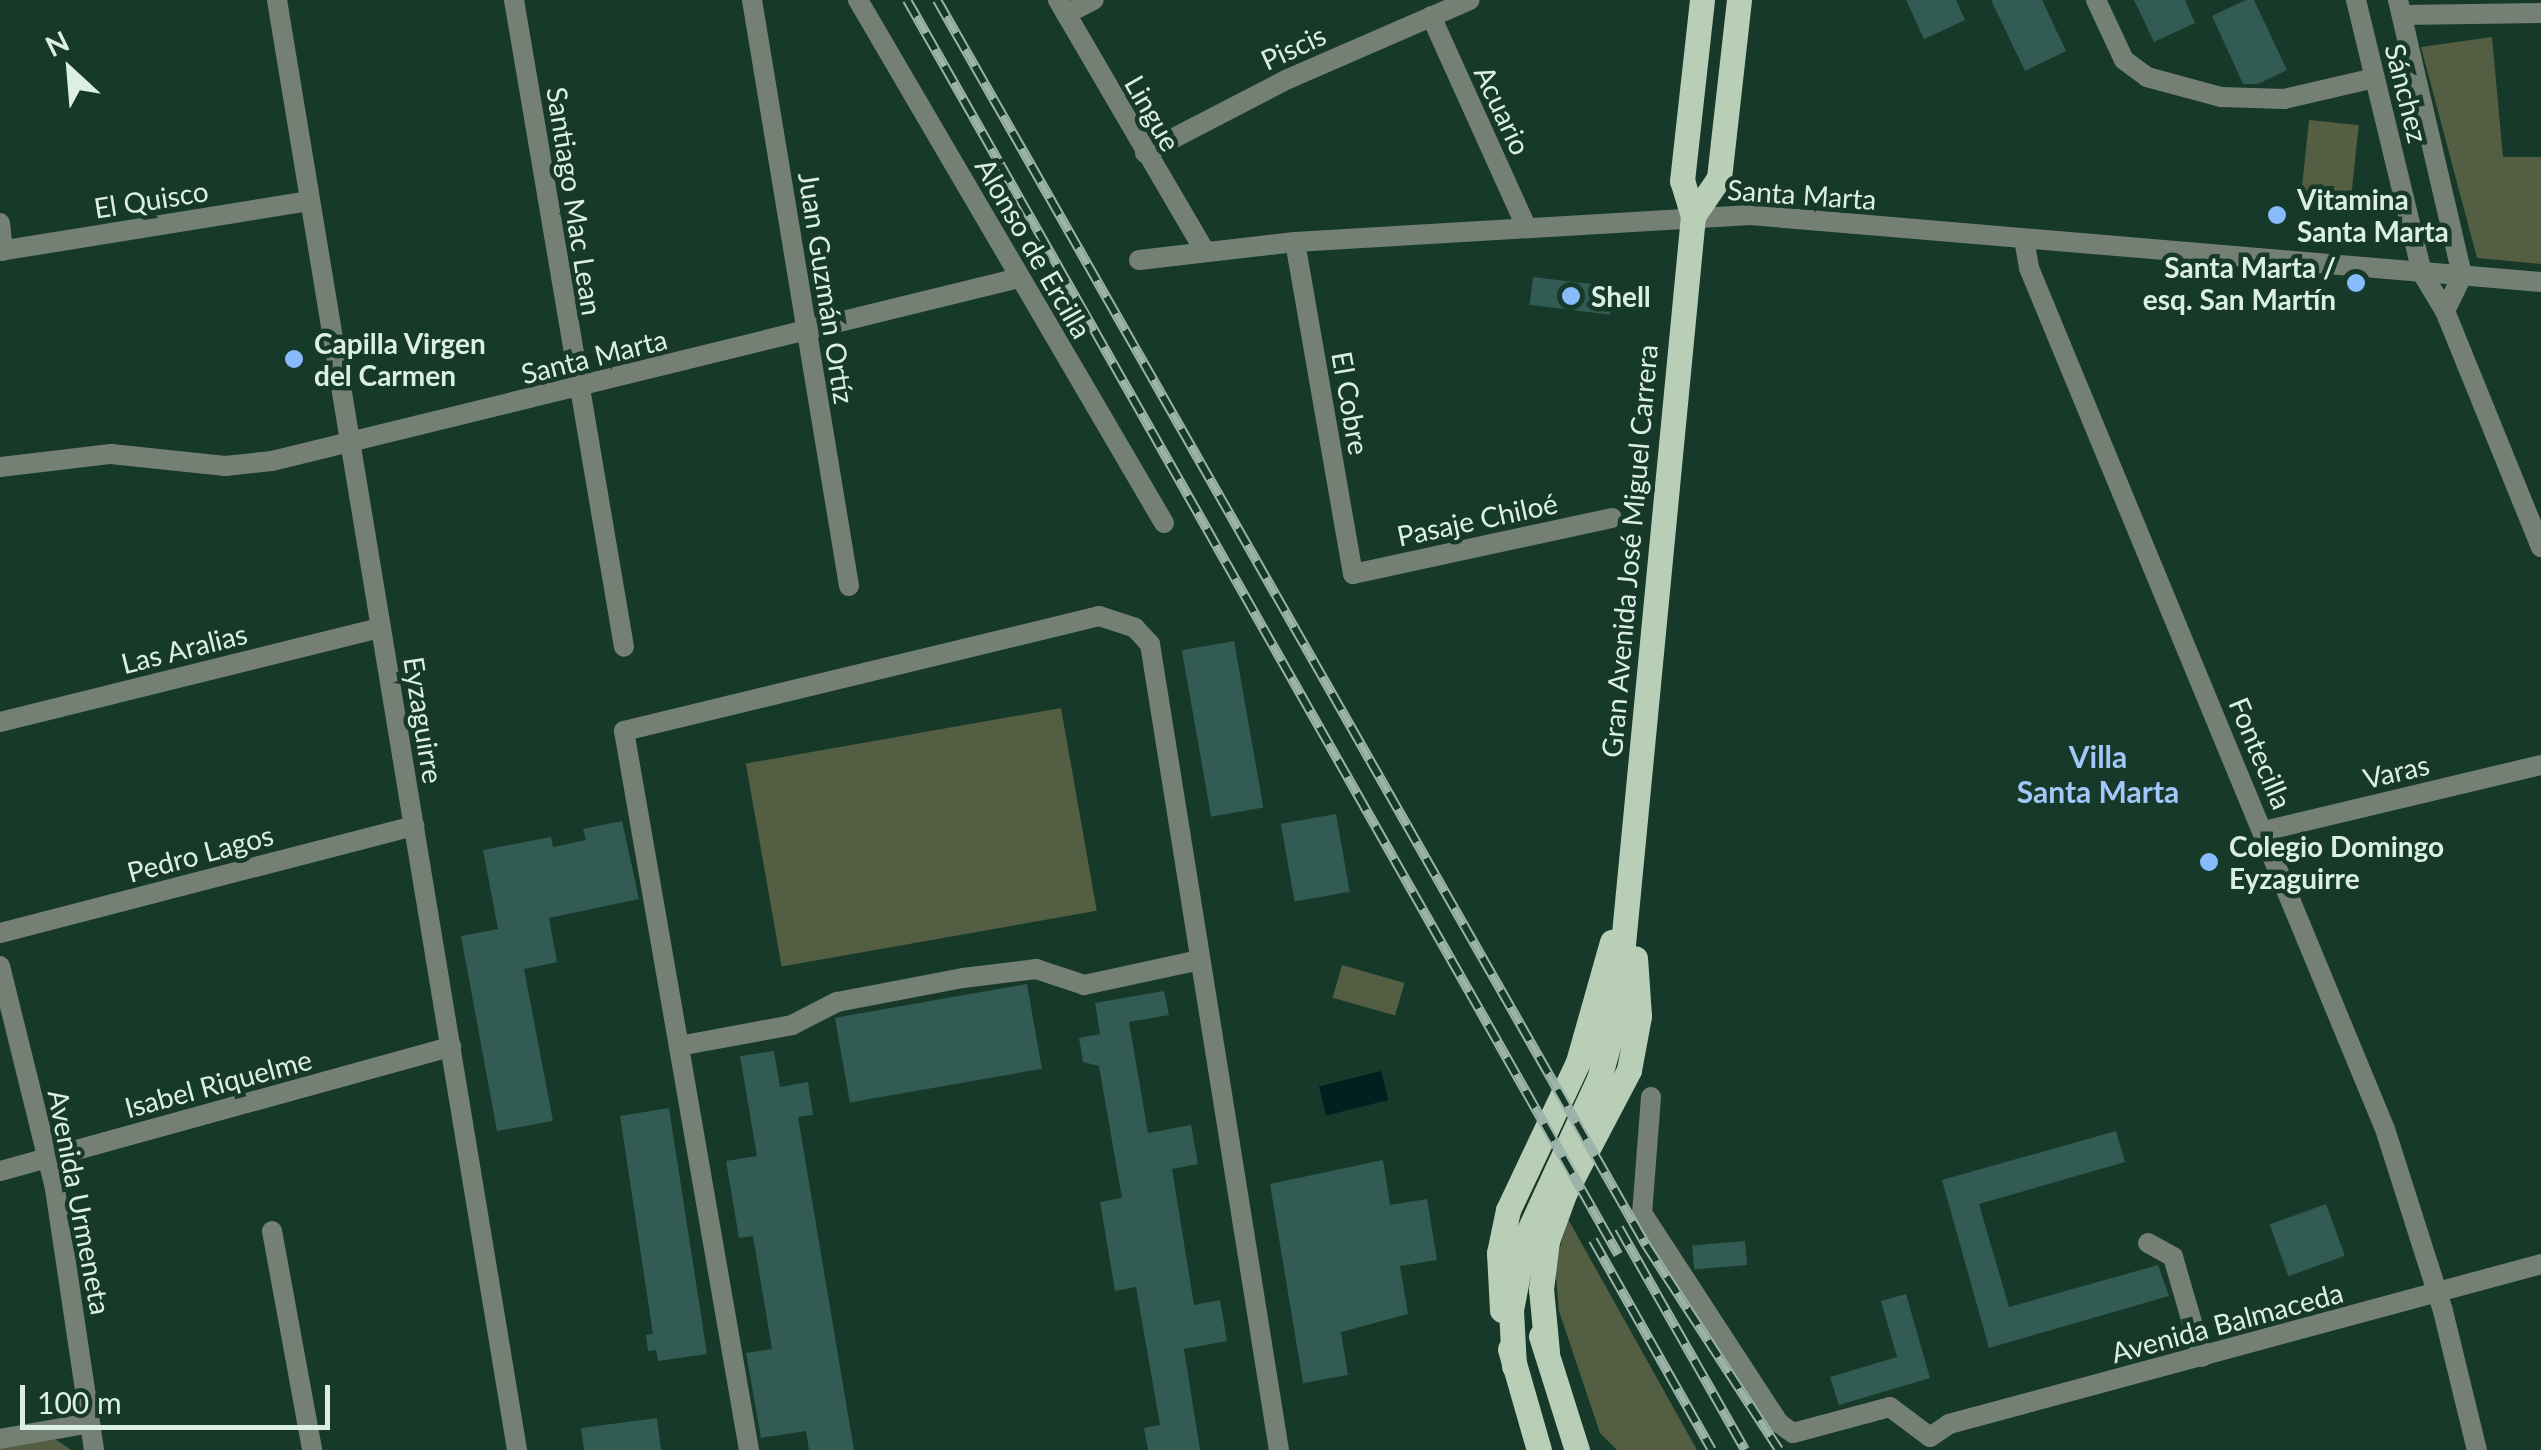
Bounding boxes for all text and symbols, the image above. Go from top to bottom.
street label: Piscis [1255,17,1331,77]
north arrow [20,20,120,120]
text: N [40,23,74,63]
street label: Sánchez [2378,40,2436,146]
street label: Acuario [1468,60,1538,160]
street label: Lingue [1118,69,1188,157]
street label: Santiago Mac Lean [540,84,610,318]
street label: Alonso de Ercilla [969,152,1099,344]
street label: Juan Guzmán Ortíz [792,170,862,406]
street label: Santa Marta [1726,172,1878,216]
street label: El Quisco [91,173,211,225]
place label: Vitamina Santa Marta [2297,182,2449,248]
marker: Vitamina Santa Marta [2266,204,2288,226]
place label: Santa Marta / esq. San Martín [2143,250,2336,316]
marker: Santa Marta / esq. San Martín [2345,272,2367,294]
place label: Shell [1591,279,1651,313]
marker: Shell [1560,285,1582,307]
street label: Santa Marta [518,322,670,390]
place label: Capilla Virgen del Carmen [314,326,487,392]
street label: Gran Avenida José Miguel Carrera [1594,342,1664,760]
marker: Capilla Virgen del Carmen [283,348,305,370]
street label: El Cobre [1325,349,1377,457]
street label: Pasaje Chiloé [1394,486,1560,552]
street label: Las Aralias [117,616,251,680]
street label: Eyzaguirre [397,654,451,786]
street label: Fontecilla [2223,692,2299,814]
district label: Villa Santa Marta [2017,738,2179,808]
street label: Varas [2360,747,2432,795]
street label: Pedro Lagos [123,817,277,889]
place label: Colegio Domingo Eyzaguirre [2229,829,2444,895]
marker: Colegio Domingo Eyzaguirre [2198,851,2220,873]
street label: Isabel Riquelme [121,1042,315,1124]
street label: Avenida Urmeneta [42,1087,118,1317]
street label: Avenida Balmaceda [2107,1275,2347,1369]
scale bar [25,1365,335,1427]
text: 100 m [37,1384,122,1420]

